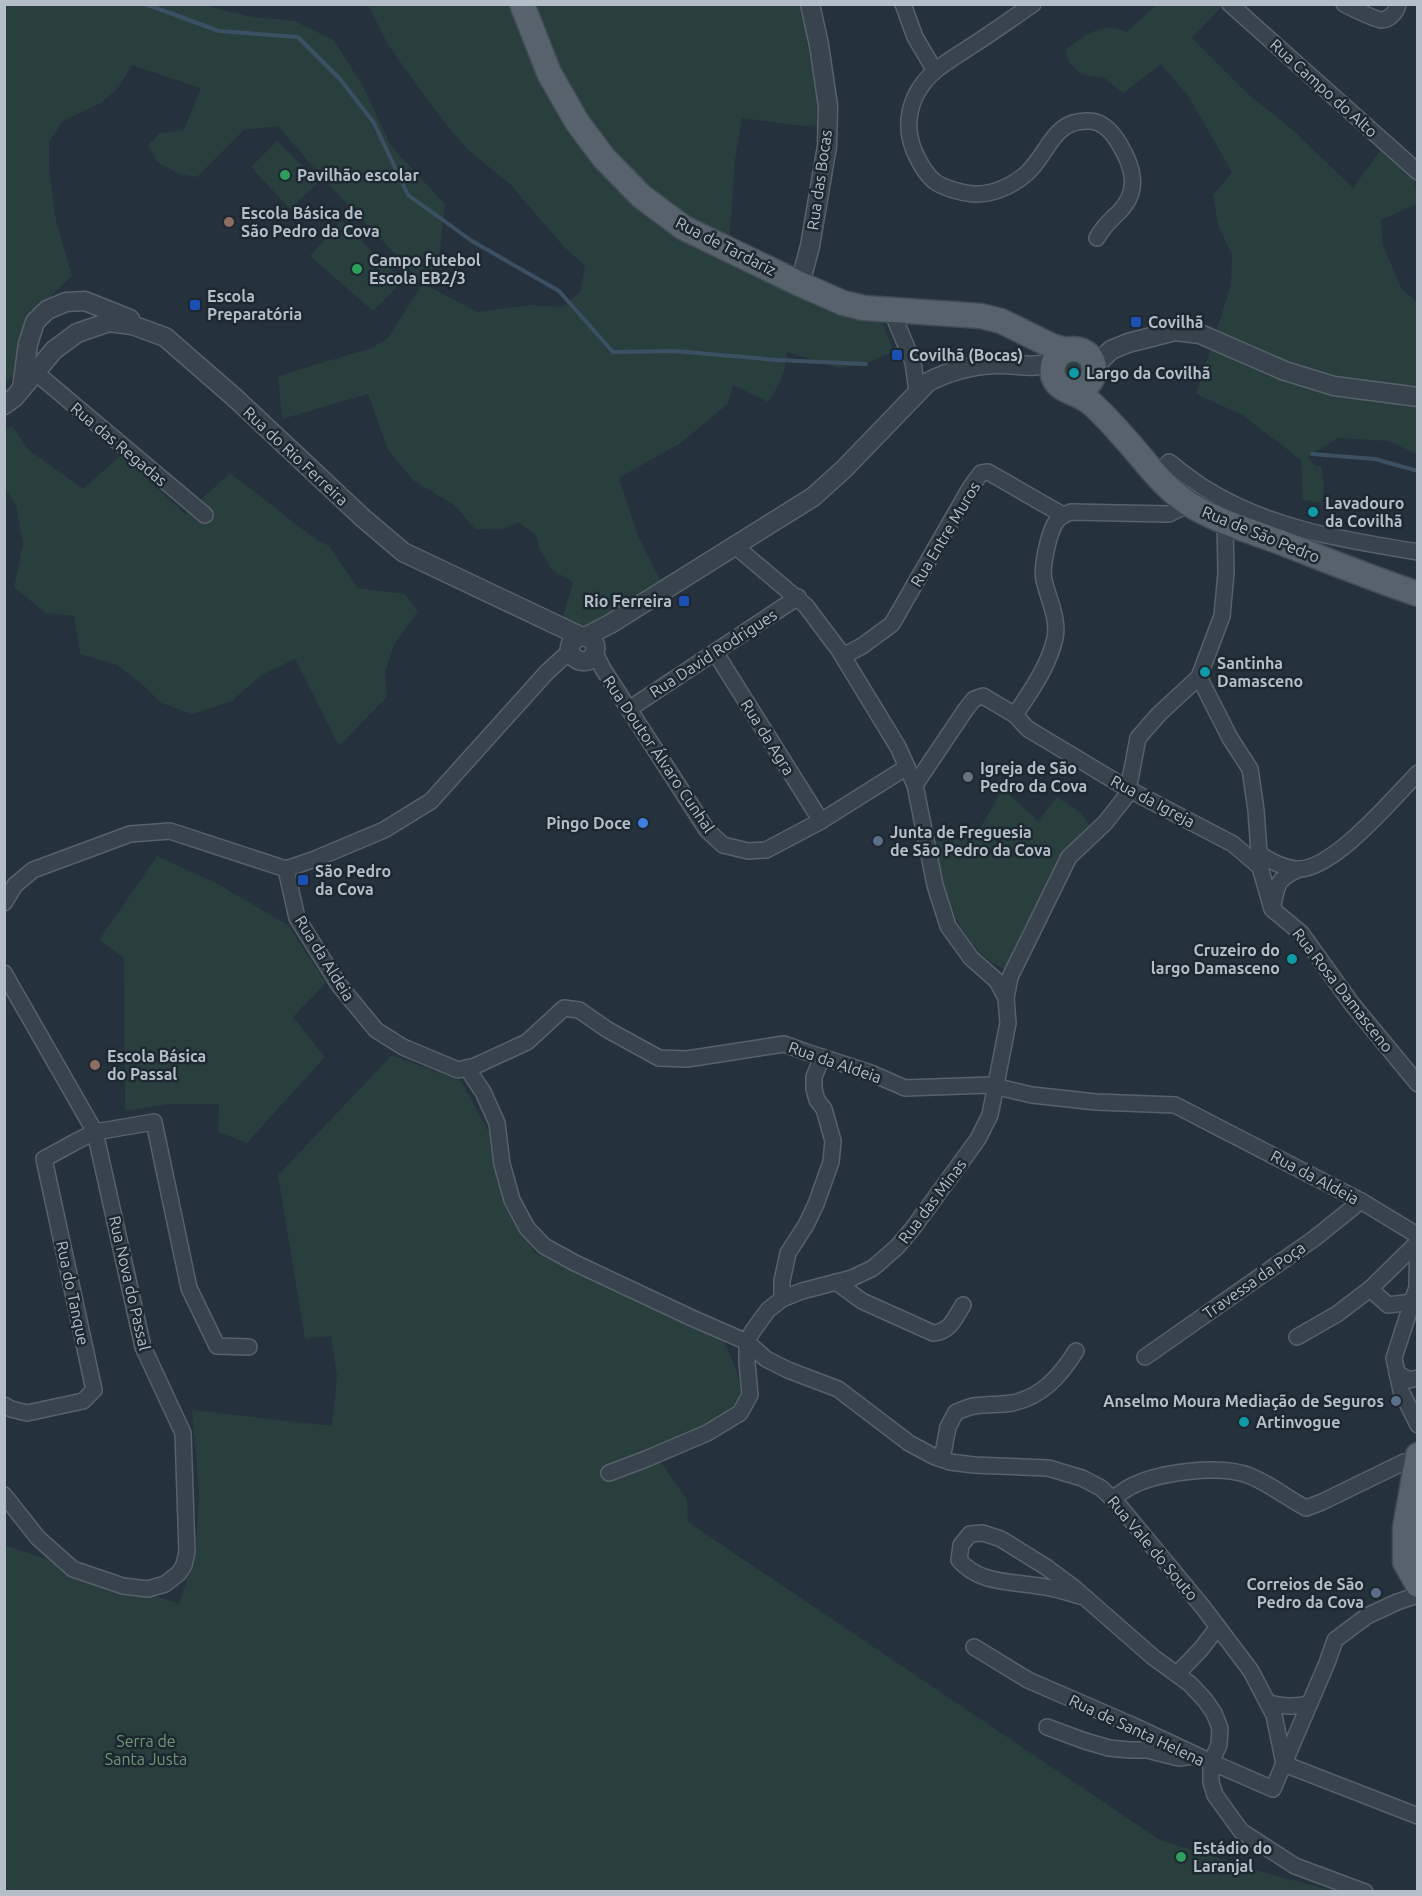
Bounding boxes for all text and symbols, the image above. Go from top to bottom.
street label: Rua Campo do Alto [1267,35,1381,141]
street label: Rua das Bocas [803,129,835,231]
place label: Pavilhão escolar [297,166,419,184]
marker: Pavilhão escolar [278,168,292,182]
place label: Escola Básica de São Pedro da Cova [241,204,380,240]
street label: Rua de Tardariz [673,213,779,279]
marker: Escola Básica de São Pedro da Cova [222,215,236,229]
place label: Campo futebol Escola EB2/3 [369,251,481,287]
marker: Campo futebol Escola EB2/3 [350,262,364,276]
place label: Escola Preparatória [207,287,302,323]
marker: Escola Preparatória [188,298,202,312]
place label: Covilhã [1148,313,1203,331]
marker: Covilhã [1129,315,1143,329]
place label: Covilhã (Bocas) [909,346,1023,365]
marker: Covilhã (Bocas) [890,348,904,362]
place label: Largo da Covilhã [1086,364,1210,382]
marker: Largo da Covilhã [1067,366,1081,380]
street label: Rua das Regadas [67,399,171,489]
street label: Rua do Rio Ferreira [240,403,352,509]
street label: Rua Entre Muros [907,478,983,590]
place label: Lavadouro da Covilhã [1325,494,1404,530]
street label: Rua de São Pedro [1200,502,1322,566]
marker: Lavadouro da Covilhã [1306,505,1320,519]
place label: Rio Ferreira [584,592,672,610]
marker: Rio Ferreira [677,594,691,608]
street label: Rua David Rodrigues [646,605,780,701]
place label: Santinha Damasceno [1217,654,1303,690]
marker: Santinha Damasceno [1198,665,1212,679]
street label: Rua Doutor Álvaro Cunhal [600,671,720,836]
street label: Rua da Agra [738,696,798,778]
place label: Igreja de São Pedro da Cova [980,759,1087,795]
marker: Igreja de São Pedro da Cova [961,770,975,784]
street label: Rua da Igreja [1108,771,1198,831]
place label: Pingo Doce [546,814,631,832]
marker: Pingo Doce [636,816,650,830]
place label: Junta de Freguesia de São Pedro da Cova [890,823,1051,859]
marker: Junta de Freguesia de São Pedro da Cova [871,834,885,848]
place label: São Pedro da Cova [315,862,391,898]
marker: São Pedro da Cova [296,873,310,887]
street label: Rua da Aldeia [292,912,358,1004]
street label: Rua Rosa Damasceno [1289,924,1397,1056]
place label: Cruzeiro do largo Damasceno [1151,941,1280,977]
marker: Cruzeiro do largo Damasceno [1285,952,1299,966]
street label: Rua da Aldeia [786,1038,884,1086]
place label: Escola Básica do Passal [107,1047,206,1083]
marker: Escola Básica do Passal [88,1058,102,1072]
street label: Rua da Aldeia [1268,1146,1362,1208]
street label: Rua das Minas [894,1155,970,1247]
street label: Rua Nova do Passal [106,1214,154,1352]
street label: Travessa da Poça [1199,1238,1309,1322]
street label: Rua do Tanque [53,1239,93,1347]
place label: Anselmo Moura Mediação de Seguros [1103,1392,1384,1411]
marker: Anselmo Moura Mediação de Seguros [1389,1394,1403,1408]
place label: Artinvogue [1256,1413,1340,1431]
marker: Artinvogue [1237,1415,1251,1429]
street label: Rua Vale do Souto [1104,1492,1202,1604]
place label: Correios de São Pedro da Cova [1246,1575,1364,1611]
marker: Correios de São Pedro da Cova [1369,1586,1383,1600]
street label: Rua de Santa Helena [1067,1691,1207,1769]
park label: Serra de Santa Justa [105,1732,187,1768]
place label: Estádio do Laranjal [1193,1839,1272,1875]
marker: Estádio do Laranjal [1174,1850,1188,1864]

